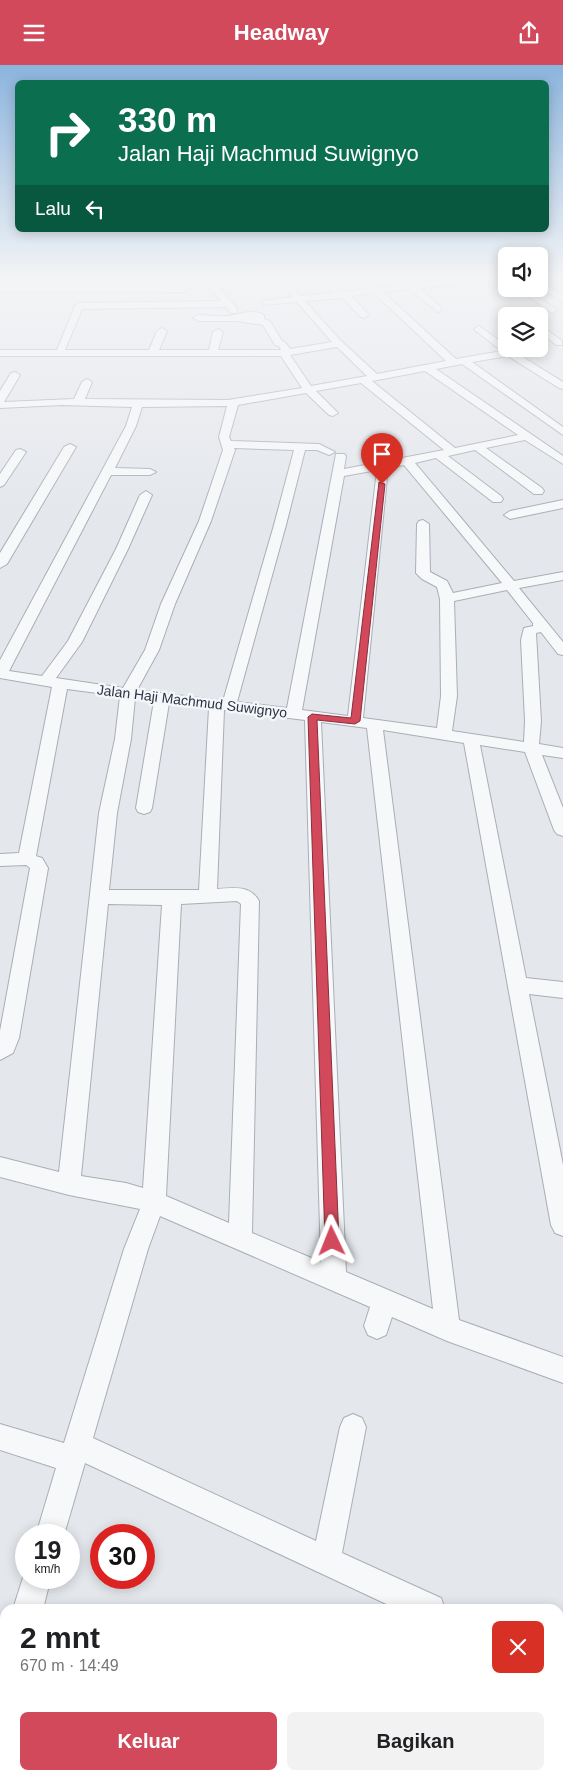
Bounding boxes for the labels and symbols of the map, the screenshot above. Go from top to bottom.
pin [361,433,403,484]
street label: Jalan Haji Machmud Suwignyo [96,681,288,721]
position arrow [305,1214,357,1266]
speed limit sign: 30 [90,1524,155,1589]

